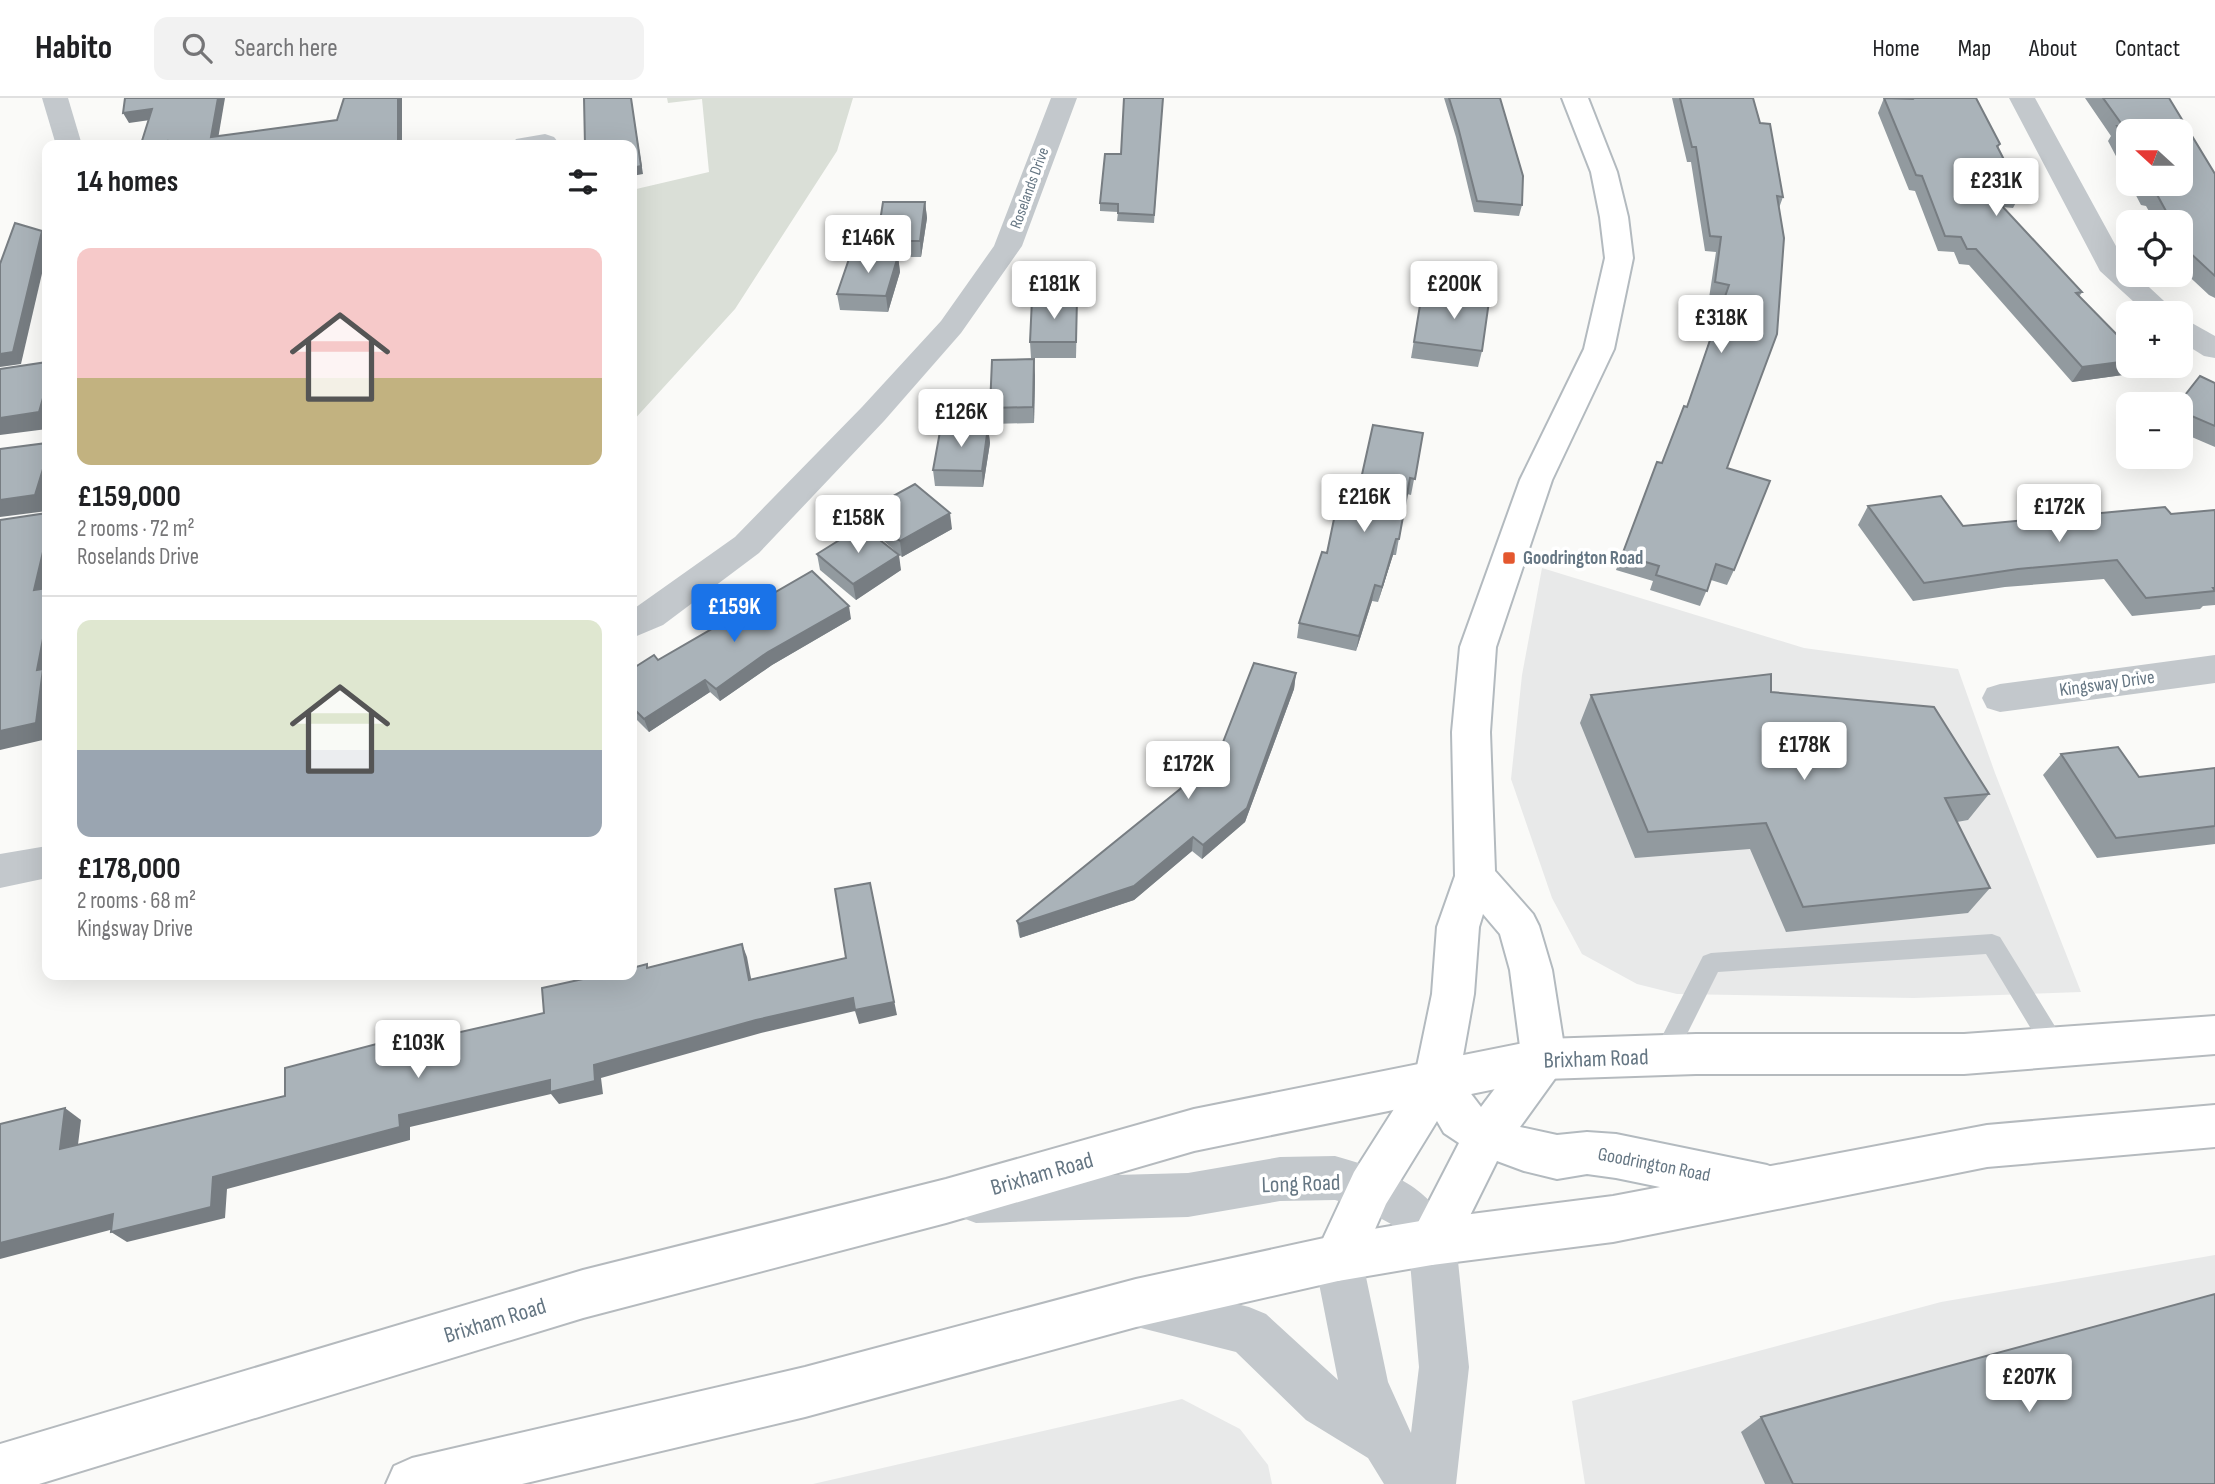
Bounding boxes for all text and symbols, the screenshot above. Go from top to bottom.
search box [154,17,644,80]
text: Habito [35,28,112,68]
icon: search [178,29,216,67]
text: Search here [234,33,338,64]
text: Home [1872,34,1920,63]
text: Map [1958,34,1991,63]
text: About [2029,34,2077,63]
text: Contact [2115,34,2180,63]
north arrow [2116,119,2193,196]
map controls [2116,119,2193,469]
street label: Roselands Drive [1007,145,1053,231]
pin: £231K [1947,158,2045,218]
icon: filters [564,163,602,201]
text: 14 homes [77,164,178,200]
text: £231K [1970,167,2022,195]
button: locate [2116,210,2193,287]
pin: £146K [819,216,917,275]
text: £146K [841,224,895,252]
pin: £181K [1005,262,1103,321]
pin: £200K [1405,262,1503,321]
text: £181K [1028,270,1080,298]
text: £200K [1426,270,1482,298]
icon: home [277,294,403,420]
pin: £318K [1672,296,1770,355]
button: + [2116,301,2193,378]
text: £318K [1694,304,1748,332]
pin: £126K [912,390,1010,449]
button: − [2116,392,2193,469]
text: £126K [934,398,988,426]
pin: £216K [1315,474,1413,534]
text: £159,000 [77,479,181,515]
text: £216K [1337,483,1391,511]
pin: £172K [2010,484,2108,544]
text: £172K [2033,493,2085,521]
pin: £158K [809,496,907,555]
text: £158K [831,504,885,532]
text: 2 rooms · 72 m² [77,515,195,543]
text: Roselands Drive [77,543,199,571]
place label: Goodrington Road [1523,547,1643,570]
marker: Goodrington Road [1501,550,1517,566]
pin: £159K [685,584,783,644]
text: £159K [707,593,761,621]
icon: home [277,666,403,792]
street label: Kingsway Drive [2058,666,2156,702]
pin: £178K [1755,722,1853,782]
text: £178K [1778,731,1830,759]
pin: £172K [1139,742,1237,801]
text: £172K [1162,750,1214,778]
text: £178,000 [77,851,180,887]
text: 2 rooms · 68 m² [77,887,196,915]
text: Kingsway Drive [77,915,193,943]
pin: £103K [369,1020,467,1080]
text: £103K [391,1029,445,1057]
street label: Brixham Road [1543,1043,1649,1075]
street label: Goodrington Road [1596,1143,1712,1187]
street label: Brixham Road [988,1146,1096,1202]
street label: Long Road [1261,1169,1341,1199]
street label: Brixham Road [441,1292,549,1350]
pin: £207K [1980,1354,2078,1414]
text: £207K [2002,1363,2056,1391]

